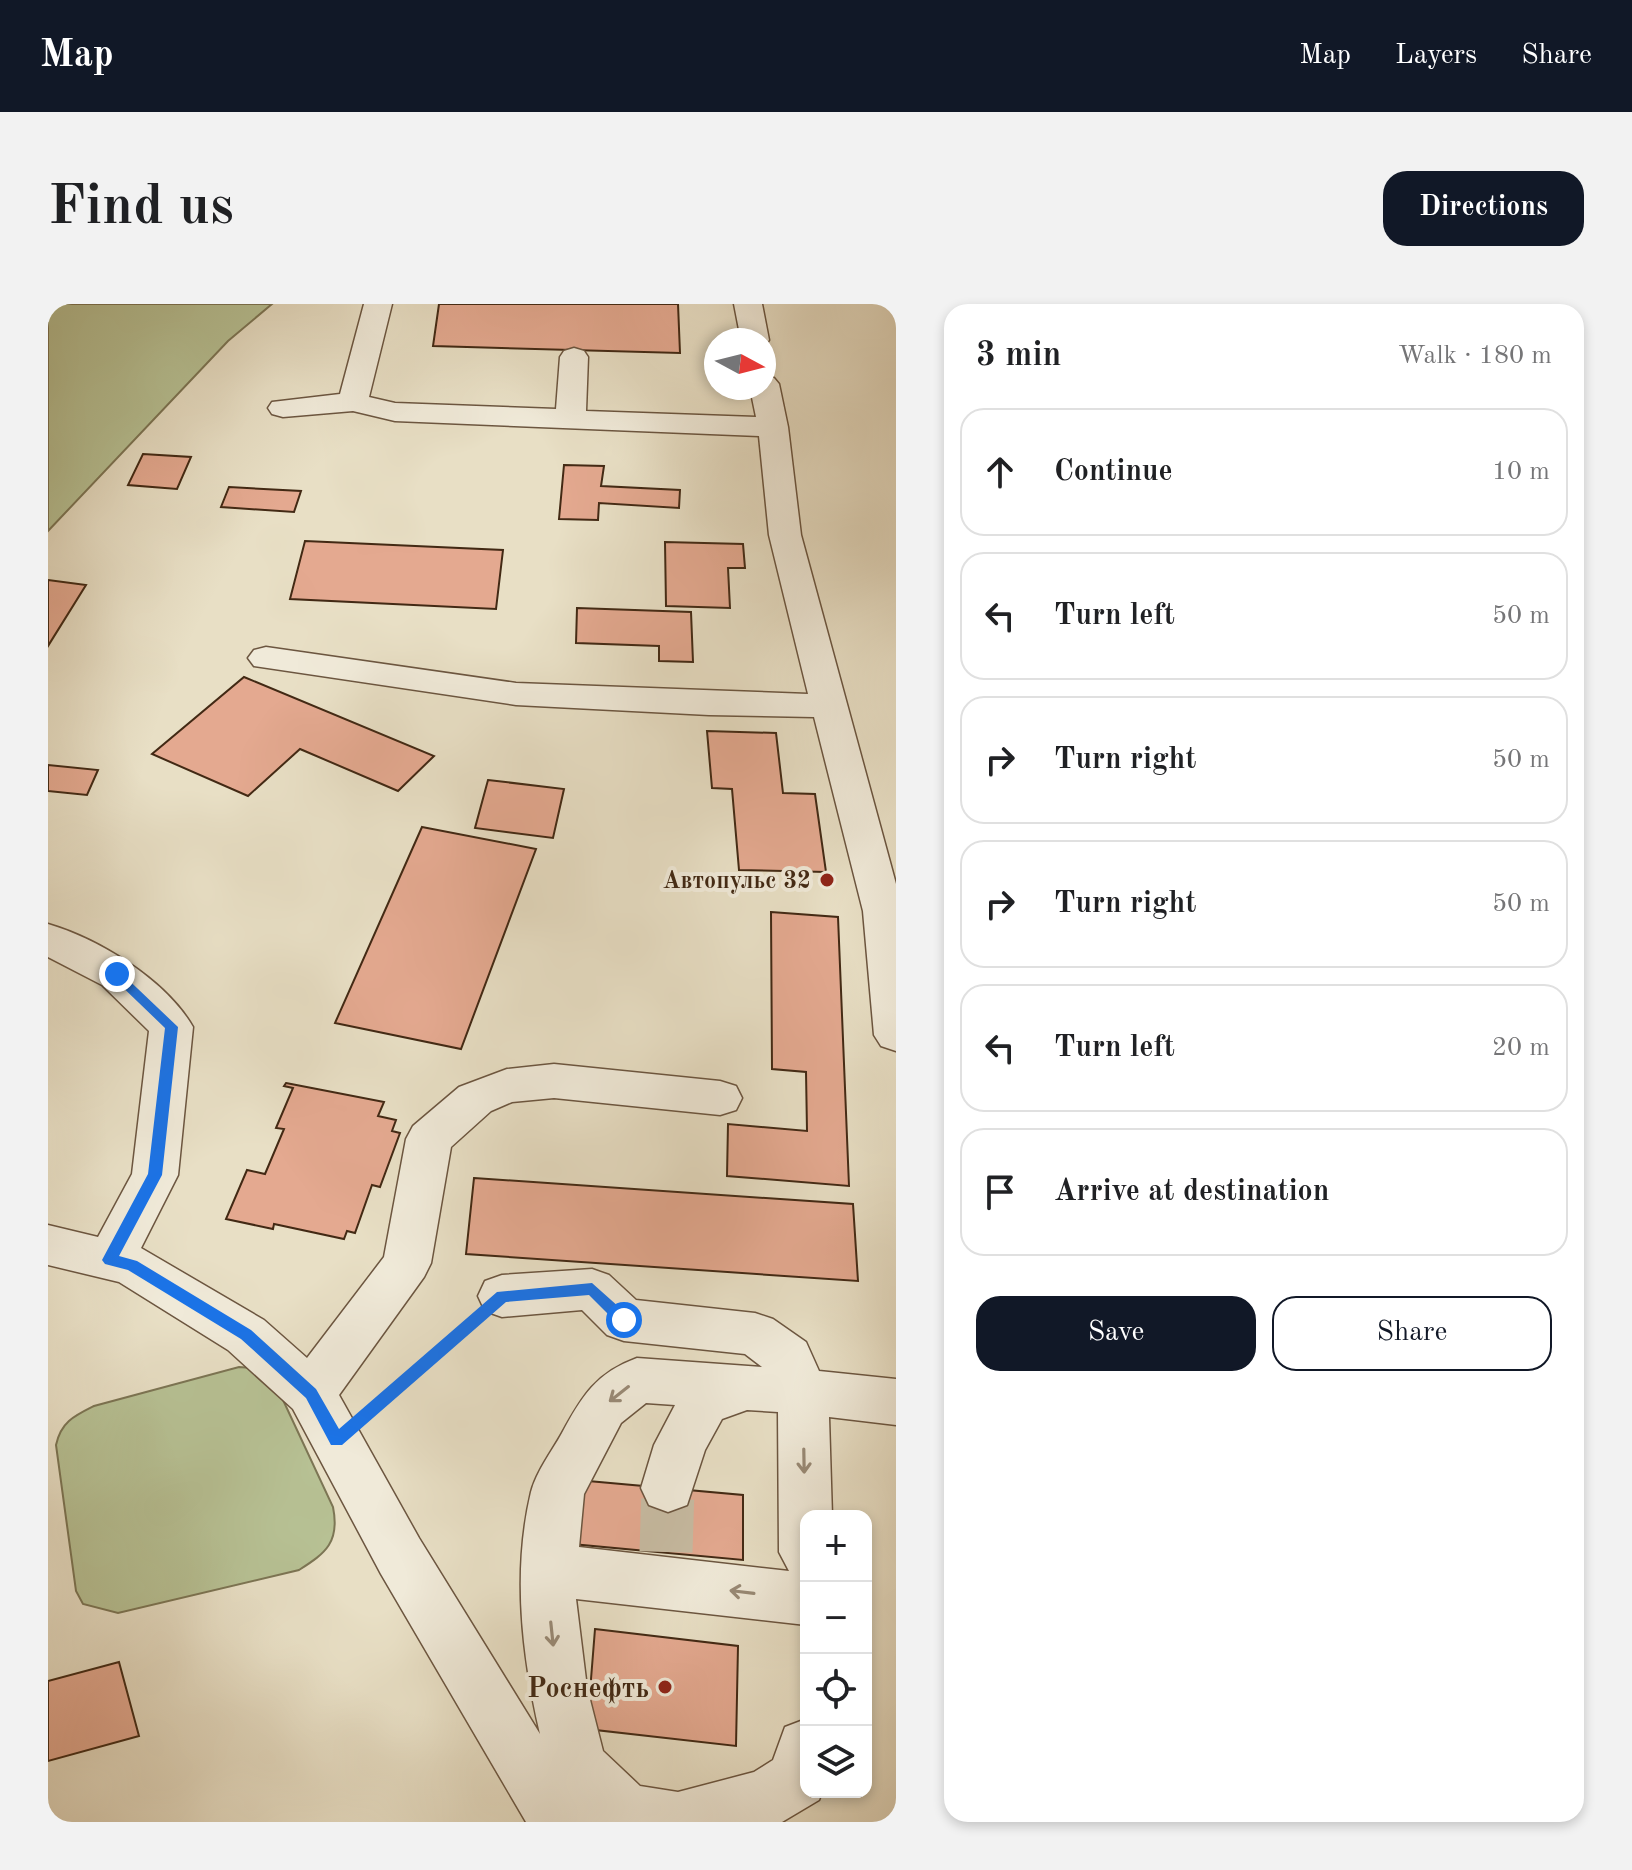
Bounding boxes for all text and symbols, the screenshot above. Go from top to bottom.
text: Map [40,37,114,75]
text: Map [1299,42,1351,70]
text: Layers [1395,42,1477,70]
text: Share [1521,42,1592,70]
button: Directions [1383,171,1584,246]
text: Find us [48,180,234,236]
north arrow [704,328,776,400]
text: 3 min [976,339,1061,373]
text: Walk · 180 m [1398,343,1552,369]
icon: ahead [978,450,1022,494]
text: Continue [1054,457,1173,487]
text: 10 m [1492,459,1550,485]
icon: left [978,594,1022,638]
text: Turn left [1054,601,1175,631]
text: 50 m [1492,603,1550,629]
icon: right [978,738,1022,782]
text: Turn right [1054,745,1196,775]
text: 50 m [1492,747,1550,773]
place label: Автопульс 32 [662,870,811,894]
marker: Автопульс 32 [818,871,836,889]
icon: right [978,882,1022,926]
text: Turn right [1054,889,1196,919]
text: 50 m [1492,891,1550,917]
route end [99,956,135,992]
icon: left [978,1026,1022,1070]
text: Turn left [1054,1033,1175,1063]
text: 20 m [1492,1035,1550,1061]
icon: arrive [978,1170,1022,1214]
text: Arrive at destination [1054,1177,1329,1207]
button: Save [976,1296,1256,1371]
button: Share [1272,1296,1552,1371]
route start [606,1302,642,1338]
one-way arrow [609,1386,630,1403]
one-way arrow [797,1447,812,1474]
map controls [800,1510,872,1798]
button: + [800,1510,872,1582]
button: − [800,1582,872,1654]
one-way arrow [729,1584,756,1599]
one-way arrow [545,1620,560,1647]
button: locate [800,1654,872,1726]
place label: Роснефть [527,1676,649,1704]
marker: Роснефть [656,1678,674,1696]
button: layers [800,1726,872,1798]

